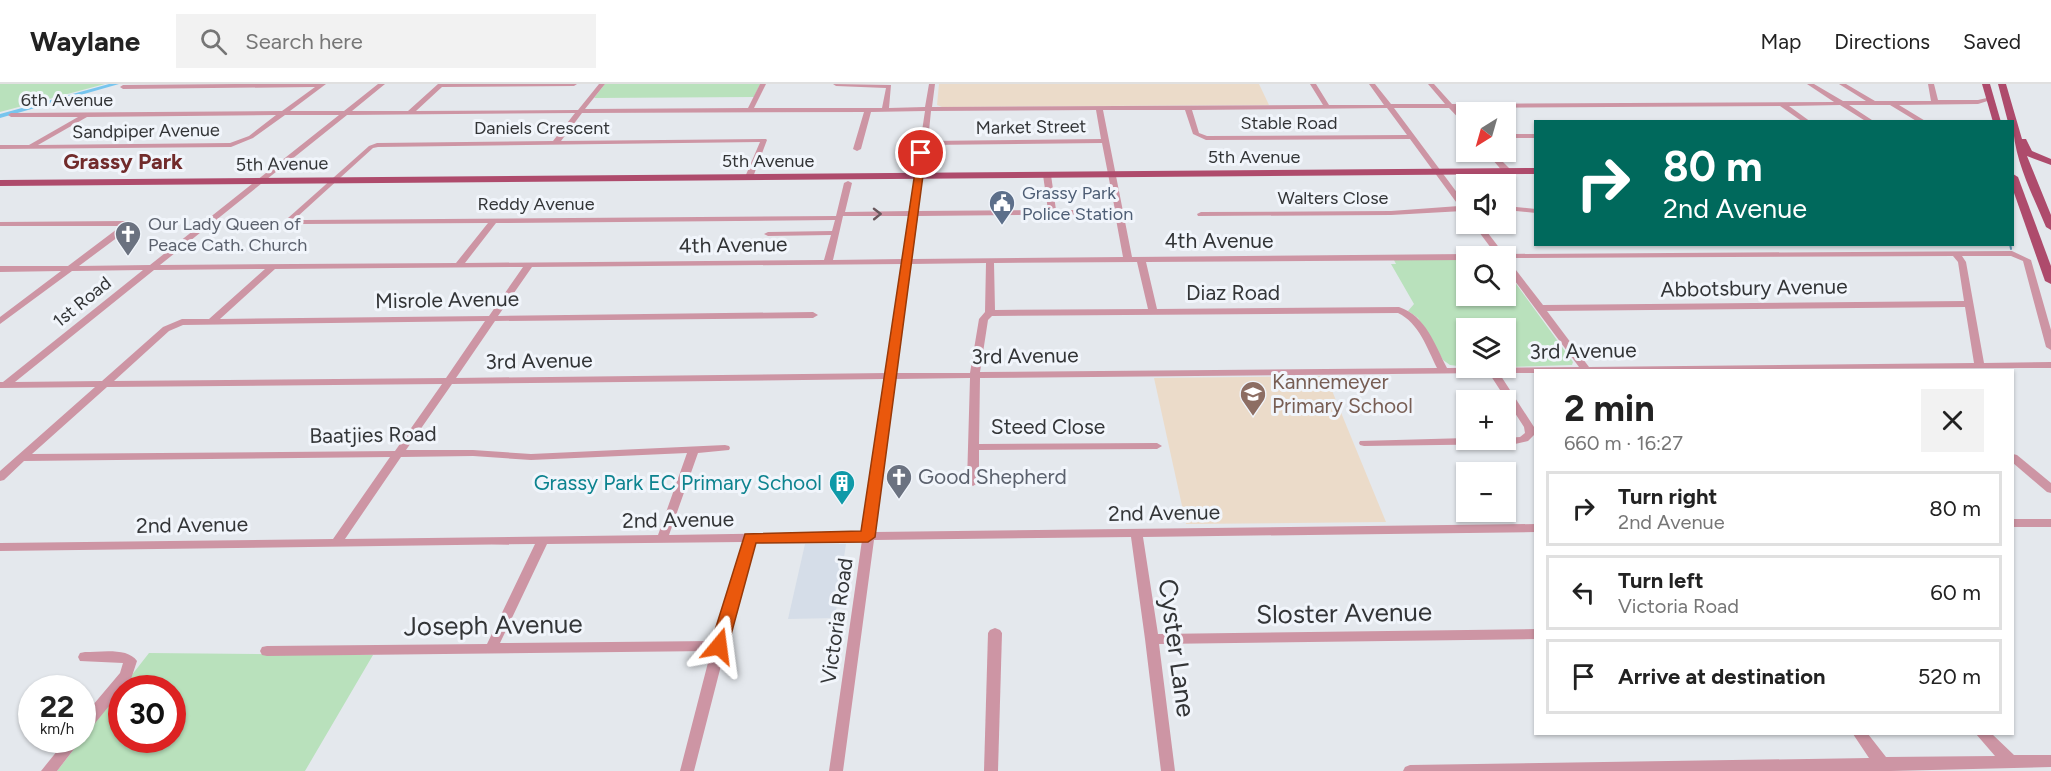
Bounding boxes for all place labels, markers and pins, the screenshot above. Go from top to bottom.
pin [895,127,946,178]
place label: Grassy Park Police Station [1022,182,1133,225]
public building icon: Grassy Park Police Station [987,188,1017,226]
place label: Our Lady Queen of Peace Cath. Church [148,213,307,256]
church icon: Our Lady Queen of Peace Cath. Church [113,219,143,257]
place label: Kannemeyer Primary School [1272,369,1413,418]
school or university icon: Kannemeyer Primary School [1238,379,1268,417]
church icon: Good Shepherd [884,462,914,500]
place label: Good Shepherd [918,464,1067,489]
building icon: Grassy Park EC Primary School [827,468,857,506]
place label: Grassy Park EC Primary School [534,470,822,495]

